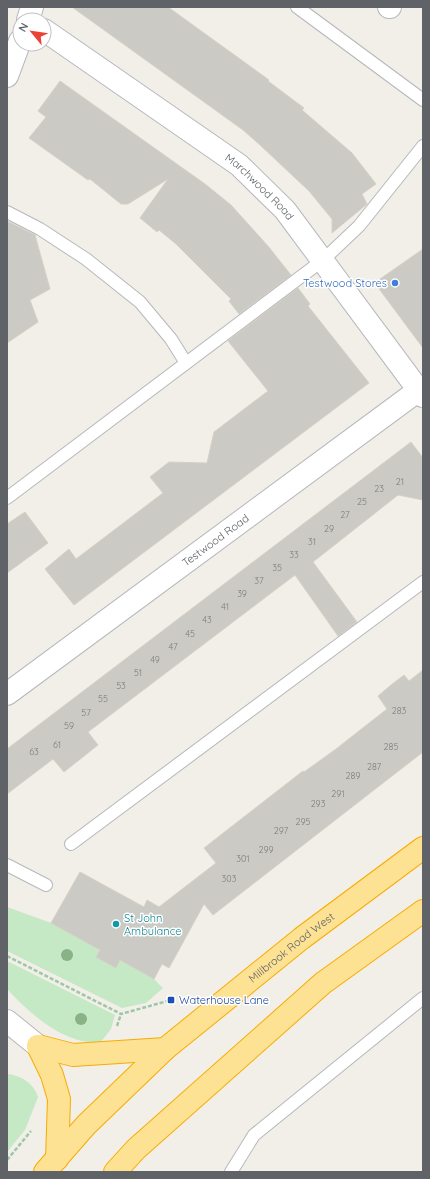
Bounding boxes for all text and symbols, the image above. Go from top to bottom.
north arrow [12,12,52,52]
text: N [15,20,31,34]
street label: Marchwood Road [222,151,297,223]
place label: Testwood Stores [303,276,387,290]
marker: Testwood Stores [390,278,400,288]
house number: 21 [396,476,404,487]
house number: 23 [374,483,384,494]
house number: 25 [357,496,367,507]
house number: 27 [340,509,350,520]
street label: Testwood Road [179,511,252,569]
house number: 29 [324,523,334,534]
house number: 31 [308,536,316,547]
house number: 33 [289,549,299,560]
house number: 35 [272,562,282,573]
house number: 37 [254,575,264,586]
house number: 39 [237,588,247,599]
house number: 41 [221,601,229,612]
house number: 43 [202,614,212,625]
house number: 45 [185,628,195,639]
house number: 47 [168,641,178,652]
house number: 49 [150,654,160,665]
house number: 51 [134,667,142,678]
house number: 53 [116,680,126,691]
house number: 55 [98,693,108,704]
house number: 283 [392,705,407,716]
house number: 57 [81,707,91,718]
house number: 59 [64,720,74,731]
house number: 61 [53,739,61,750]
house number: 285 [384,741,398,752]
house number: 63 [29,746,39,757]
house number: 287 [367,761,381,772]
house number: 289 [346,770,360,781]
house number: 291 [331,788,345,799]
house number: 293 [311,798,326,809]
house number: 295 [296,816,311,827]
house number: 297 [274,825,289,836]
house number: 299 [258,844,274,855]
house number: 301 [236,853,250,864]
house number: 303 [222,873,237,884]
street label: Millbrook Road West [246,909,337,986]
place label: St John Ambulance [124,911,182,938]
marker: St John Ambulance [111,919,121,929]
place label: Waterhouse Lane [179,993,269,1007]
marker: Waterhouse Lane [166,995,176,1005]

